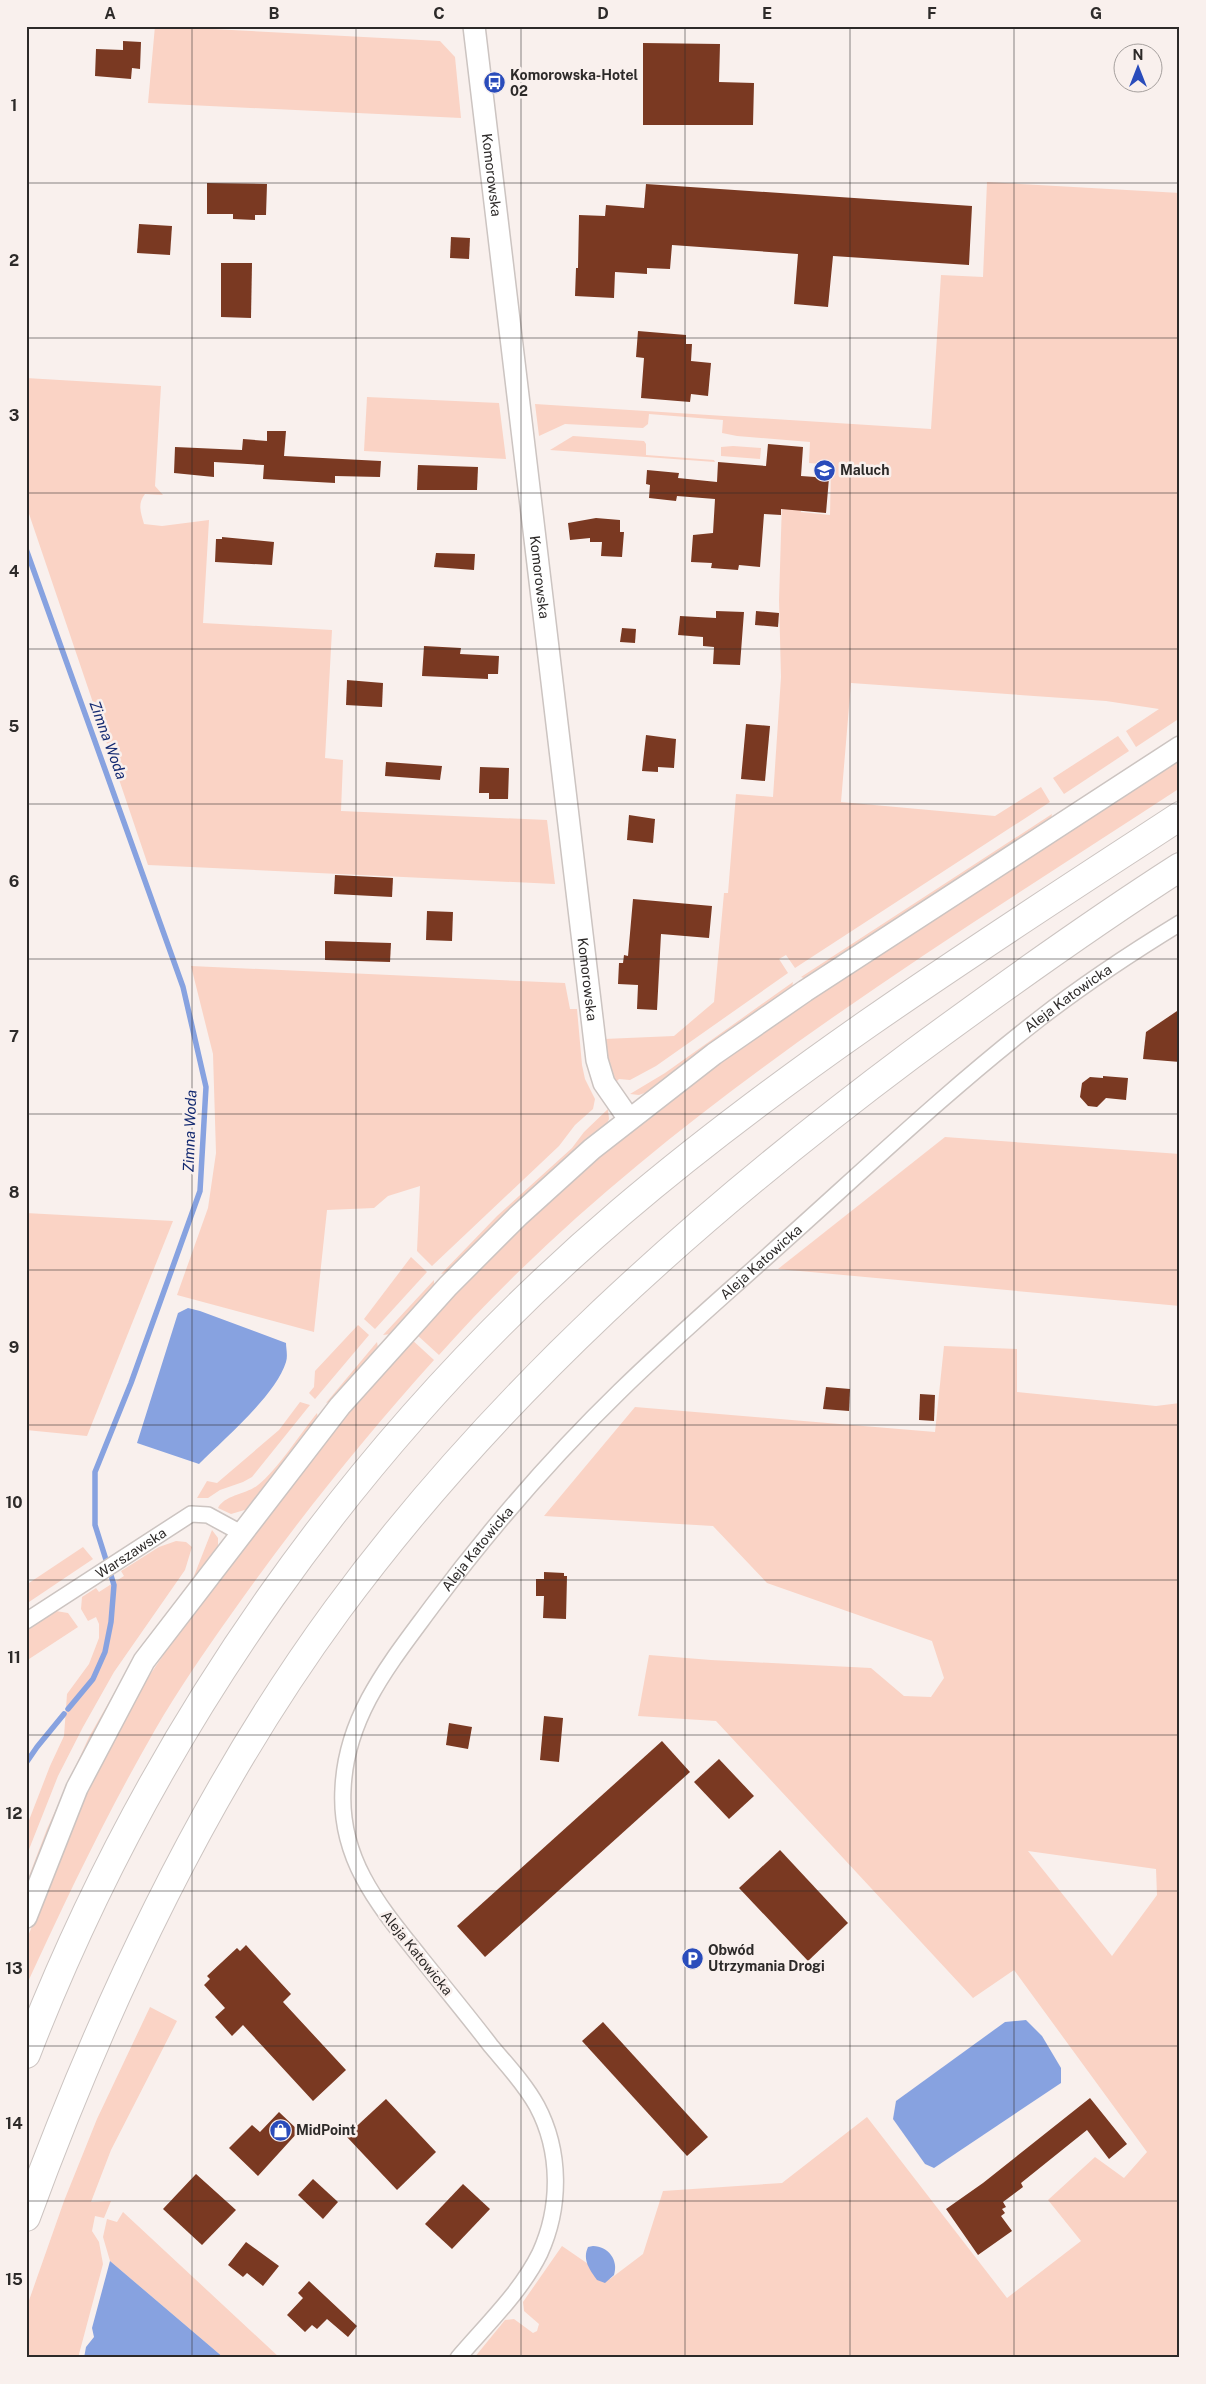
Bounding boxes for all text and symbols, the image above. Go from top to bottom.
text: A [104,4,116,23]
text: B [269,4,280,23]
text: C [433,4,445,23]
text: D [597,4,609,23]
text: E [762,4,772,23]
text: F [927,4,937,23]
text: G [1090,4,1102,23]
north arrow [1114,42,1164,92]
text: N [1133,47,1143,63]
place label: Komorowska-Hotel 02 [510,67,638,99]
bus stop icon: Komorowska-Hotel 02 [482,71,506,95]
text: 1 [11,96,17,115]
street label: Komorowska [479,132,505,217]
text: 2 [9,251,19,270]
text: 3 [9,406,19,425]
school or university icon: Maluch [812,458,836,482]
place label: Maluch [840,462,890,478]
street label: Komorowska [527,535,552,620]
text: 4 [9,562,20,581]
water label: Zimna Woda [86,698,131,782]
text: 5 [9,717,20,736]
text: 6 [9,872,19,891]
street label: Komorowska [575,937,600,1022]
street label: Aleja Katowicka [1021,961,1115,1035]
text: 7 [9,1027,19,1046]
water label: Zimna Woda [180,1089,199,1173]
text: 8 [9,1183,20,1202]
street label: Aleja Katowicka [717,1221,805,1303]
text: 9 [9,1338,19,1357]
text: 10 [5,1493,23,1512]
street label: Aleja Katowicka [438,1503,516,1594]
street label: Warszawska [93,1524,169,1582]
text: 11 [7,1648,21,1667]
text: 12 [5,1804,23,1823]
street label: Aleja Katowicka [378,1908,456,1998]
place label: Obwód Utrzymania Drogi [708,1942,825,1974]
parking icon: Obwód Utrzymania Drogi [680,1946,704,1970]
text: 13 [5,1959,23,1978]
text: 14 [5,2114,23,2133]
shop icon: MidPoint [268,2118,292,2142]
place label: MidPoint [296,2122,356,2138]
text: 15 [5,2270,23,2289]

